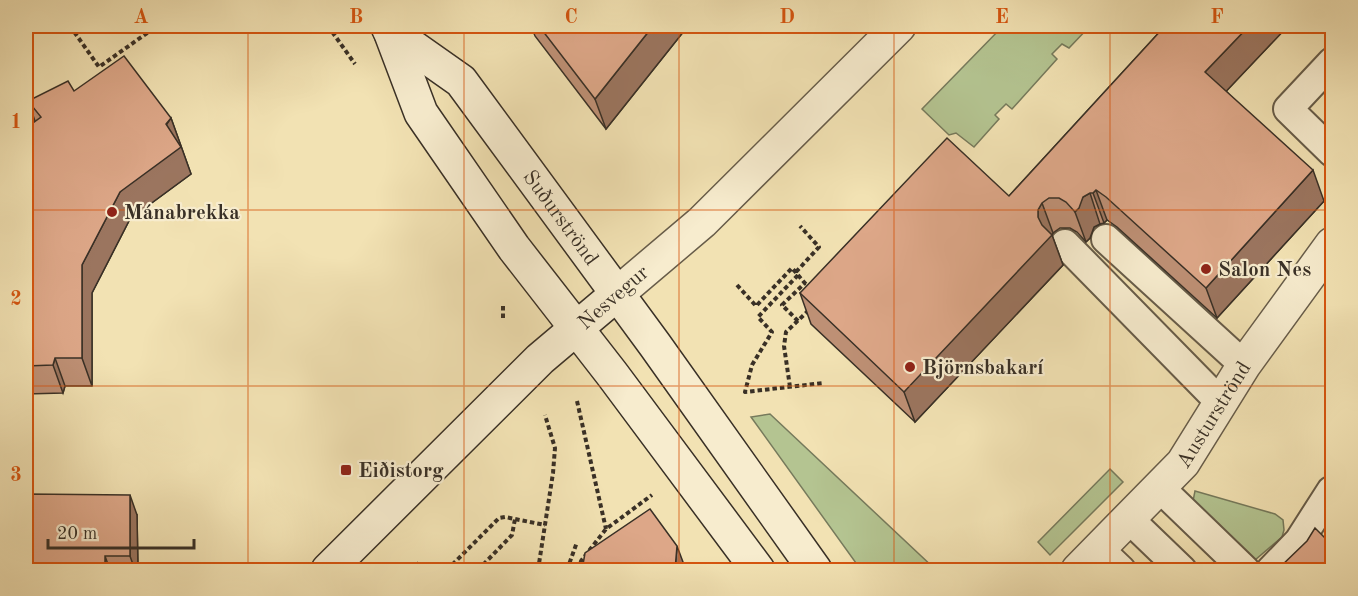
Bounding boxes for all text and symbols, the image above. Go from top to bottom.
text: A [133,8,149,28]
text: B [349,8,363,28]
text: C [564,8,578,28]
text: D [779,8,795,28]
text: E [995,8,1009,28]
text: F [1210,8,1224,28]
text: 1 [10,113,22,133]
street label: Suðurströnd [518,167,602,270]
place label: Mánabrekka [124,203,240,224]
marker: Mánabrekka [105,205,119,219]
place label: Salon Nes [1218,260,1311,281]
street label: Nesvegur [575,262,654,334]
marker: Salon Nes [1199,262,1213,276]
text: 2 [10,290,22,310]
place label: Björnsbakarí [922,358,1044,379]
street label: Austurströnd [1173,358,1255,472]
marker: Björnsbakarí [903,360,917,374]
place label: Eiðistorg [358,461,444,482]
marker: Eiðistorg [339,463,353,477]
text: 3 [10,466,22,486]
scale bar [48,512,194,550]
text: 20 m [57,525,97,543]

